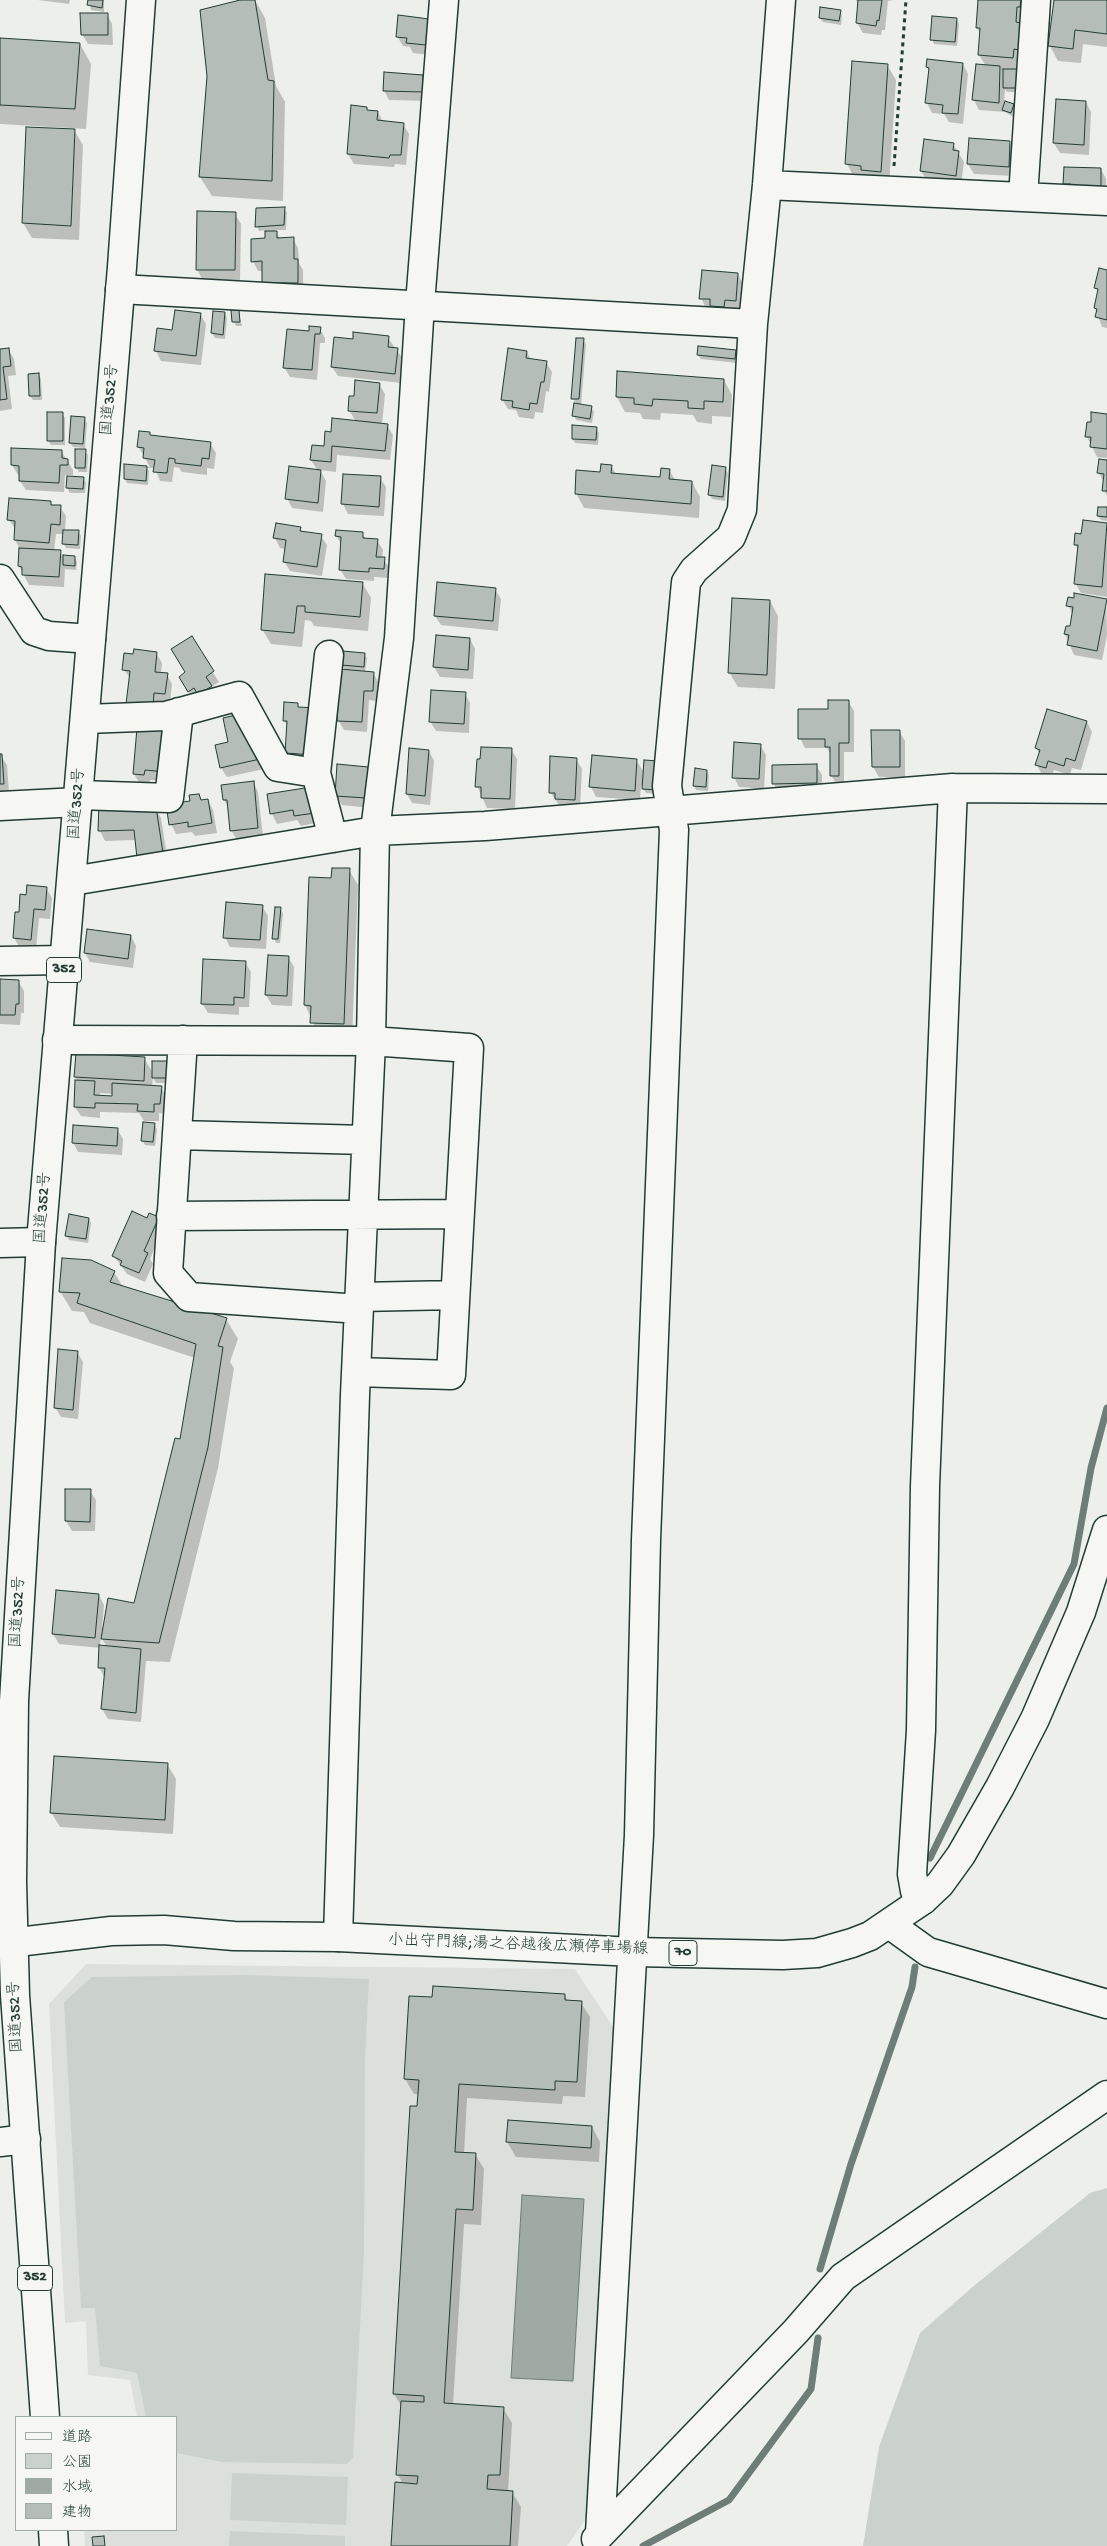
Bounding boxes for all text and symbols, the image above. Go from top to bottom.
street label: 国道352号 [98,363,124,437]
street label: 国道352号 [66,767,90,841]
road number: 352 [46,958,82,982]
street label: 国道352号 [32,1171,56,1245]
street label: 国道352号 [8,1575,30,1649]
street label: 小出守門線;湯之谷越後広瀬停車場線 [387,1932,649,1960]
road number: 70 [669,1940,697,1966]
street label: 国道352号 [6,1980,28,2054]
road number: 352 [18,2266,52,2290]
legend [15,2416,178,2531]
text: 道路 [62,2429,92,2447]
text: 公園 [62,2454,92,2472]
text: 水域 [62,2479,92,2497]
text: 建物 [62,2504,92,2522]

